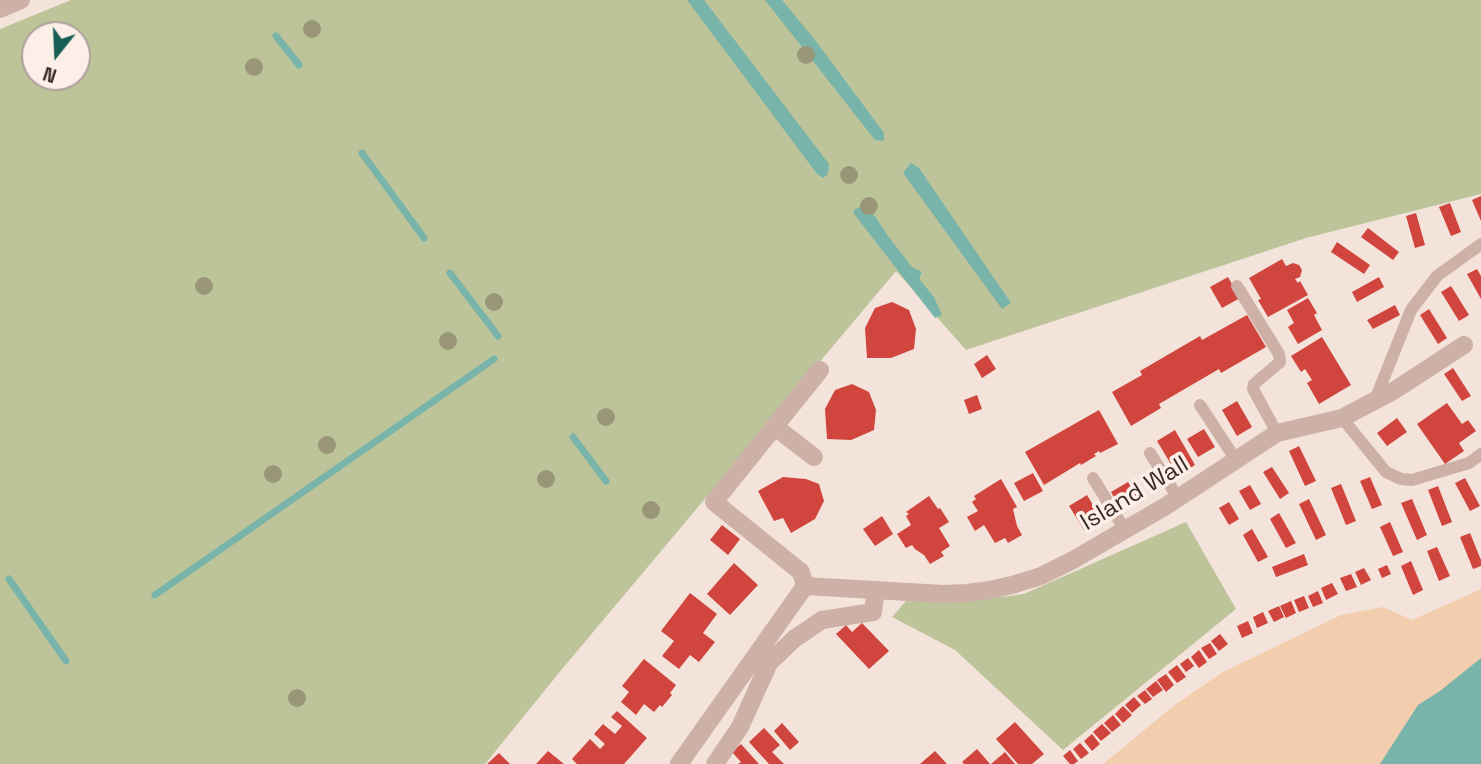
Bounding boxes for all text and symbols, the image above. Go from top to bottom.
north arrow [21,21,91,91]
text: N [40,61,60,88]
street label: Island Wall [1076,451,1194,537]

